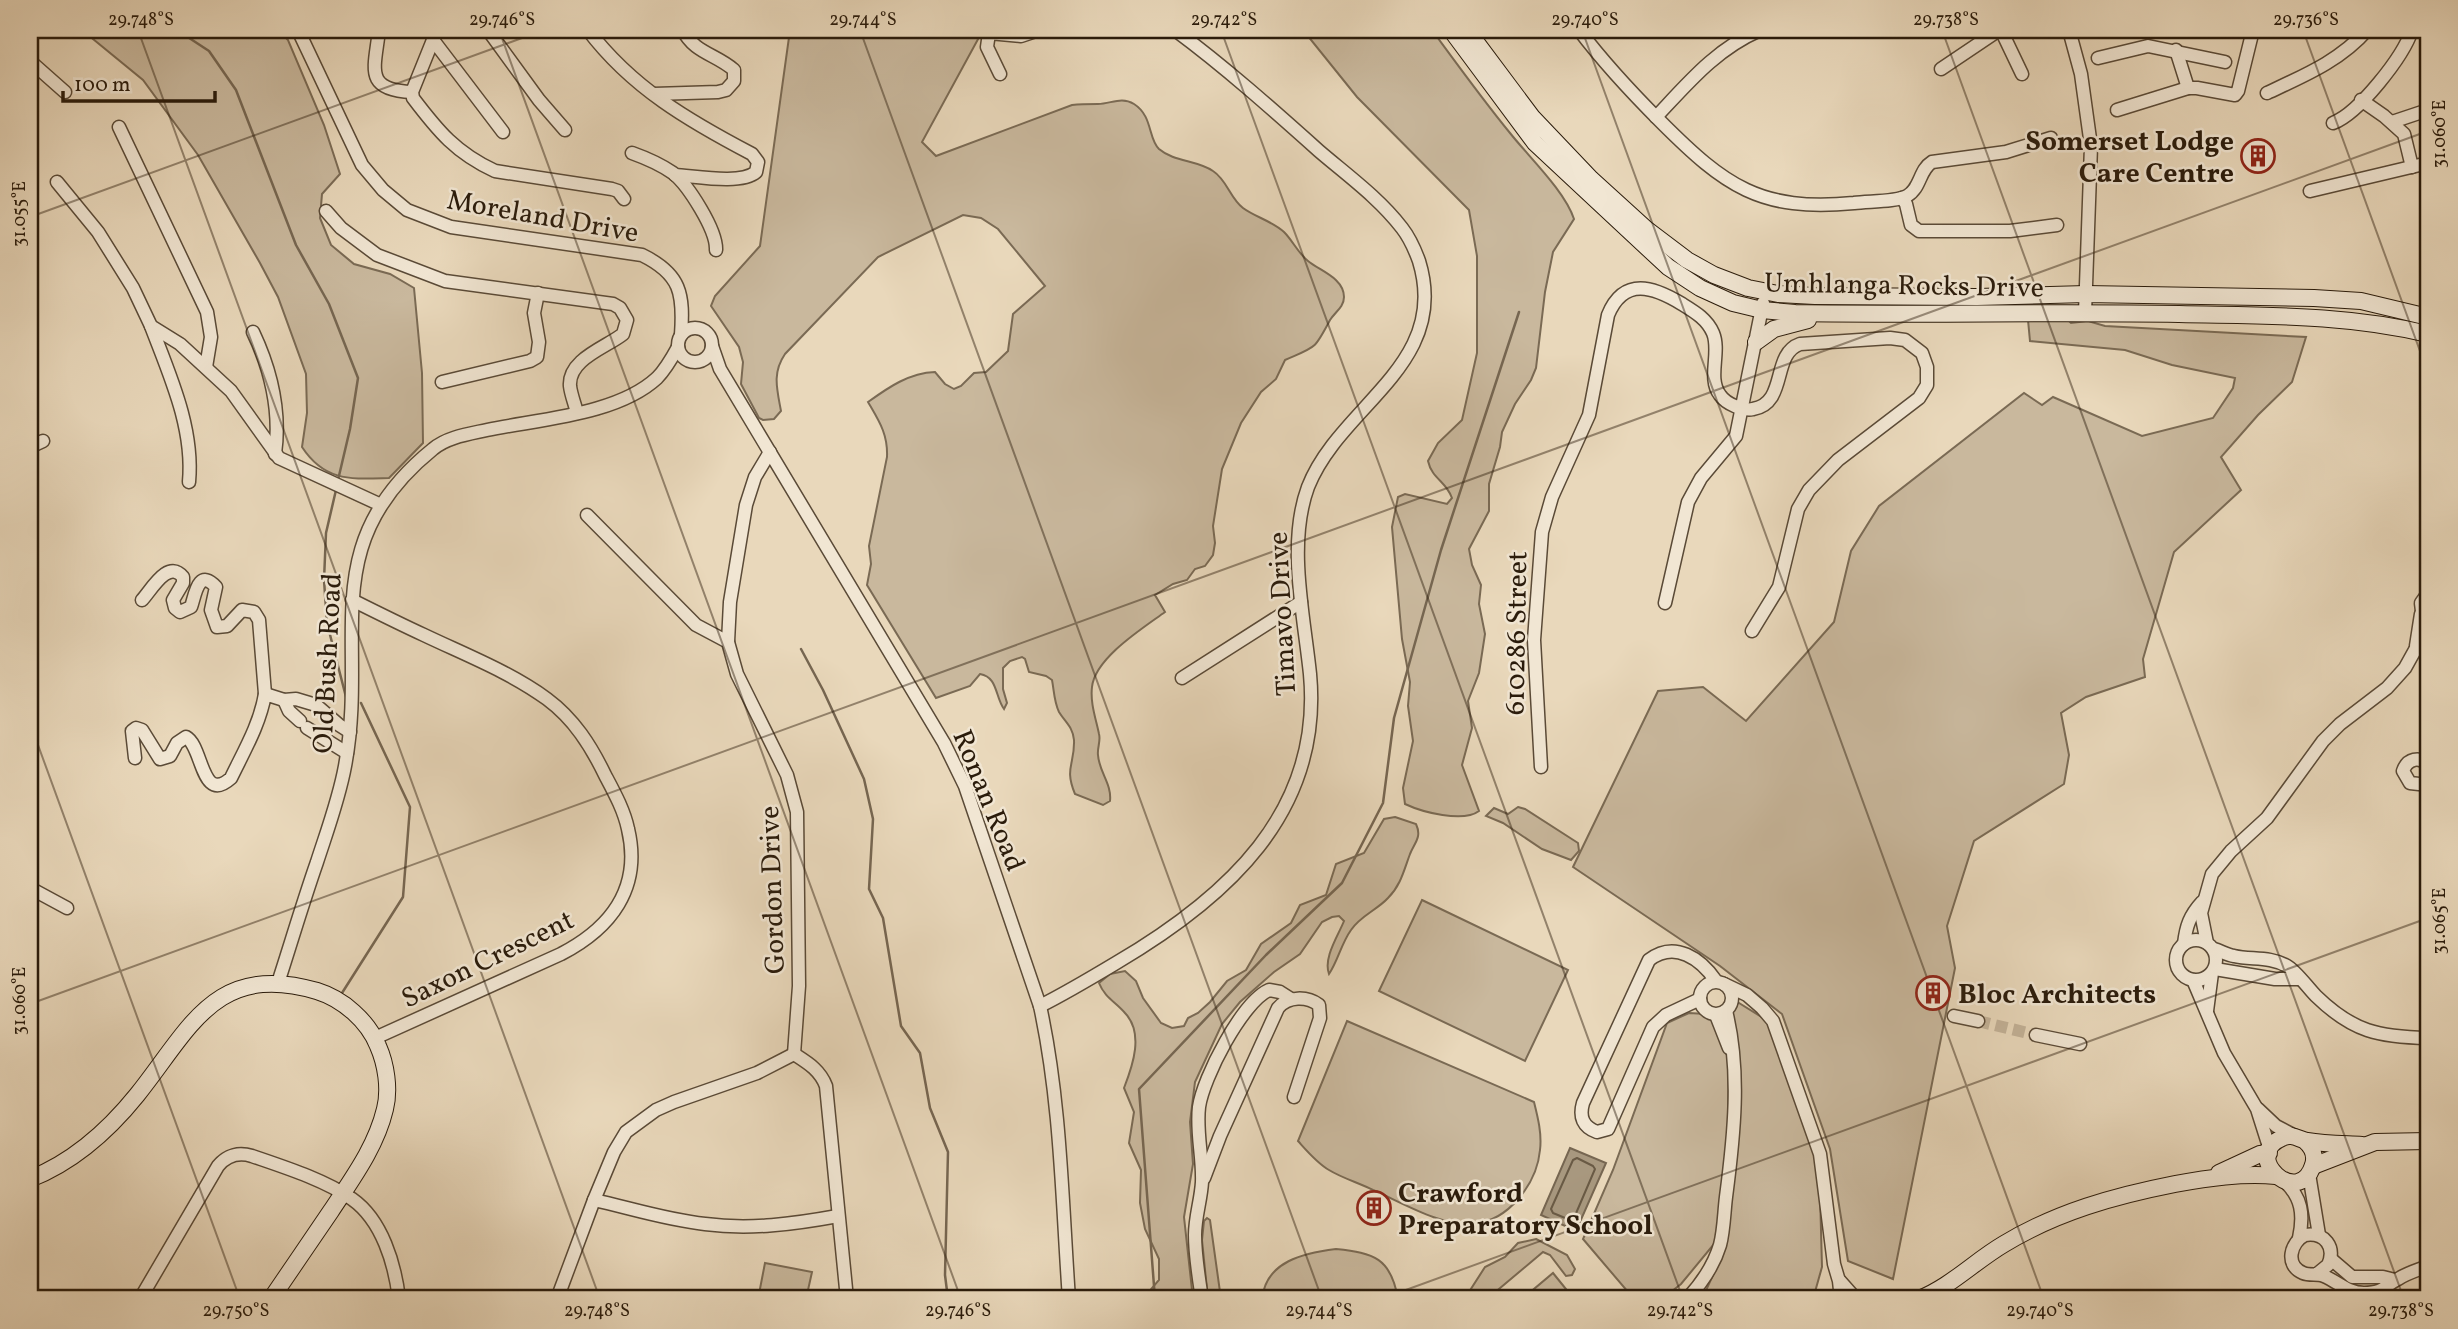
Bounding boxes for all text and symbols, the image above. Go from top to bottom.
text: 29.748°S [108,8,174,33]
text: 29.746°S [469,8,535,33]
text: 29.744°S [829,8,897,33]
text: 29.742°S [1191,8,1257,33]
text: 29.740°S [1551,8,1619,33]
text: 29.738°S [1913,8,1979,33]
text: 29.736°S [2273,8,2339,33]
scale bar [63,60,215,104]
text: 100 m [74,71,131,100]
text: 31.060°E [2428,100,2453,168]
place label: Somerset Lodge Care Centre [2025,123,2234,194]
building icon: Somerset Lodge Care Centre [2239,137,2277,175]
text: 31.055°E [8,181,33,247]
street label: Moreland Drive [444,181,642,254]
street label: Umhlanga Rocks Drive [1764,265,2044,308]
street label: Timavo Drive [1260,531,1307,697]
street label: 610286 Street [1497,551,1538,716]
street label: Old Bush Road [304,572,353,755]
street label: Ronan Road [942,724,1034,878]
street label: Gordon Drive [751,805,796,975]
text: 31.065°E [2428,887,2453,954]
street label: Saxon Crescent [395,902,581,1019]
text: 31.060°E [8,967,33,1035]
building icon: Bloc Architects [1914,974,1952,1012]
place label: Bloc Architects [1958,976,2156,1015]
place label: Crawford Preparatory School [1398,1175,1653,1246]
building icon: Crawford Preparatory School [1355,1189,1393,1227]
text: 29.750°S [202,1299,270,1324]
text: 29.748°S [564,1299,630,1324]
text: 29.746°S [925,1299,991,1324]
text: 29.744°S [1285,1299,1353,1324]
text: 29.742°S [1647,1299,1713,1324]
text: 29.740°S [2006,1299,2074,1324]
text: 29.738°S [2368,1299,2434,1324]

